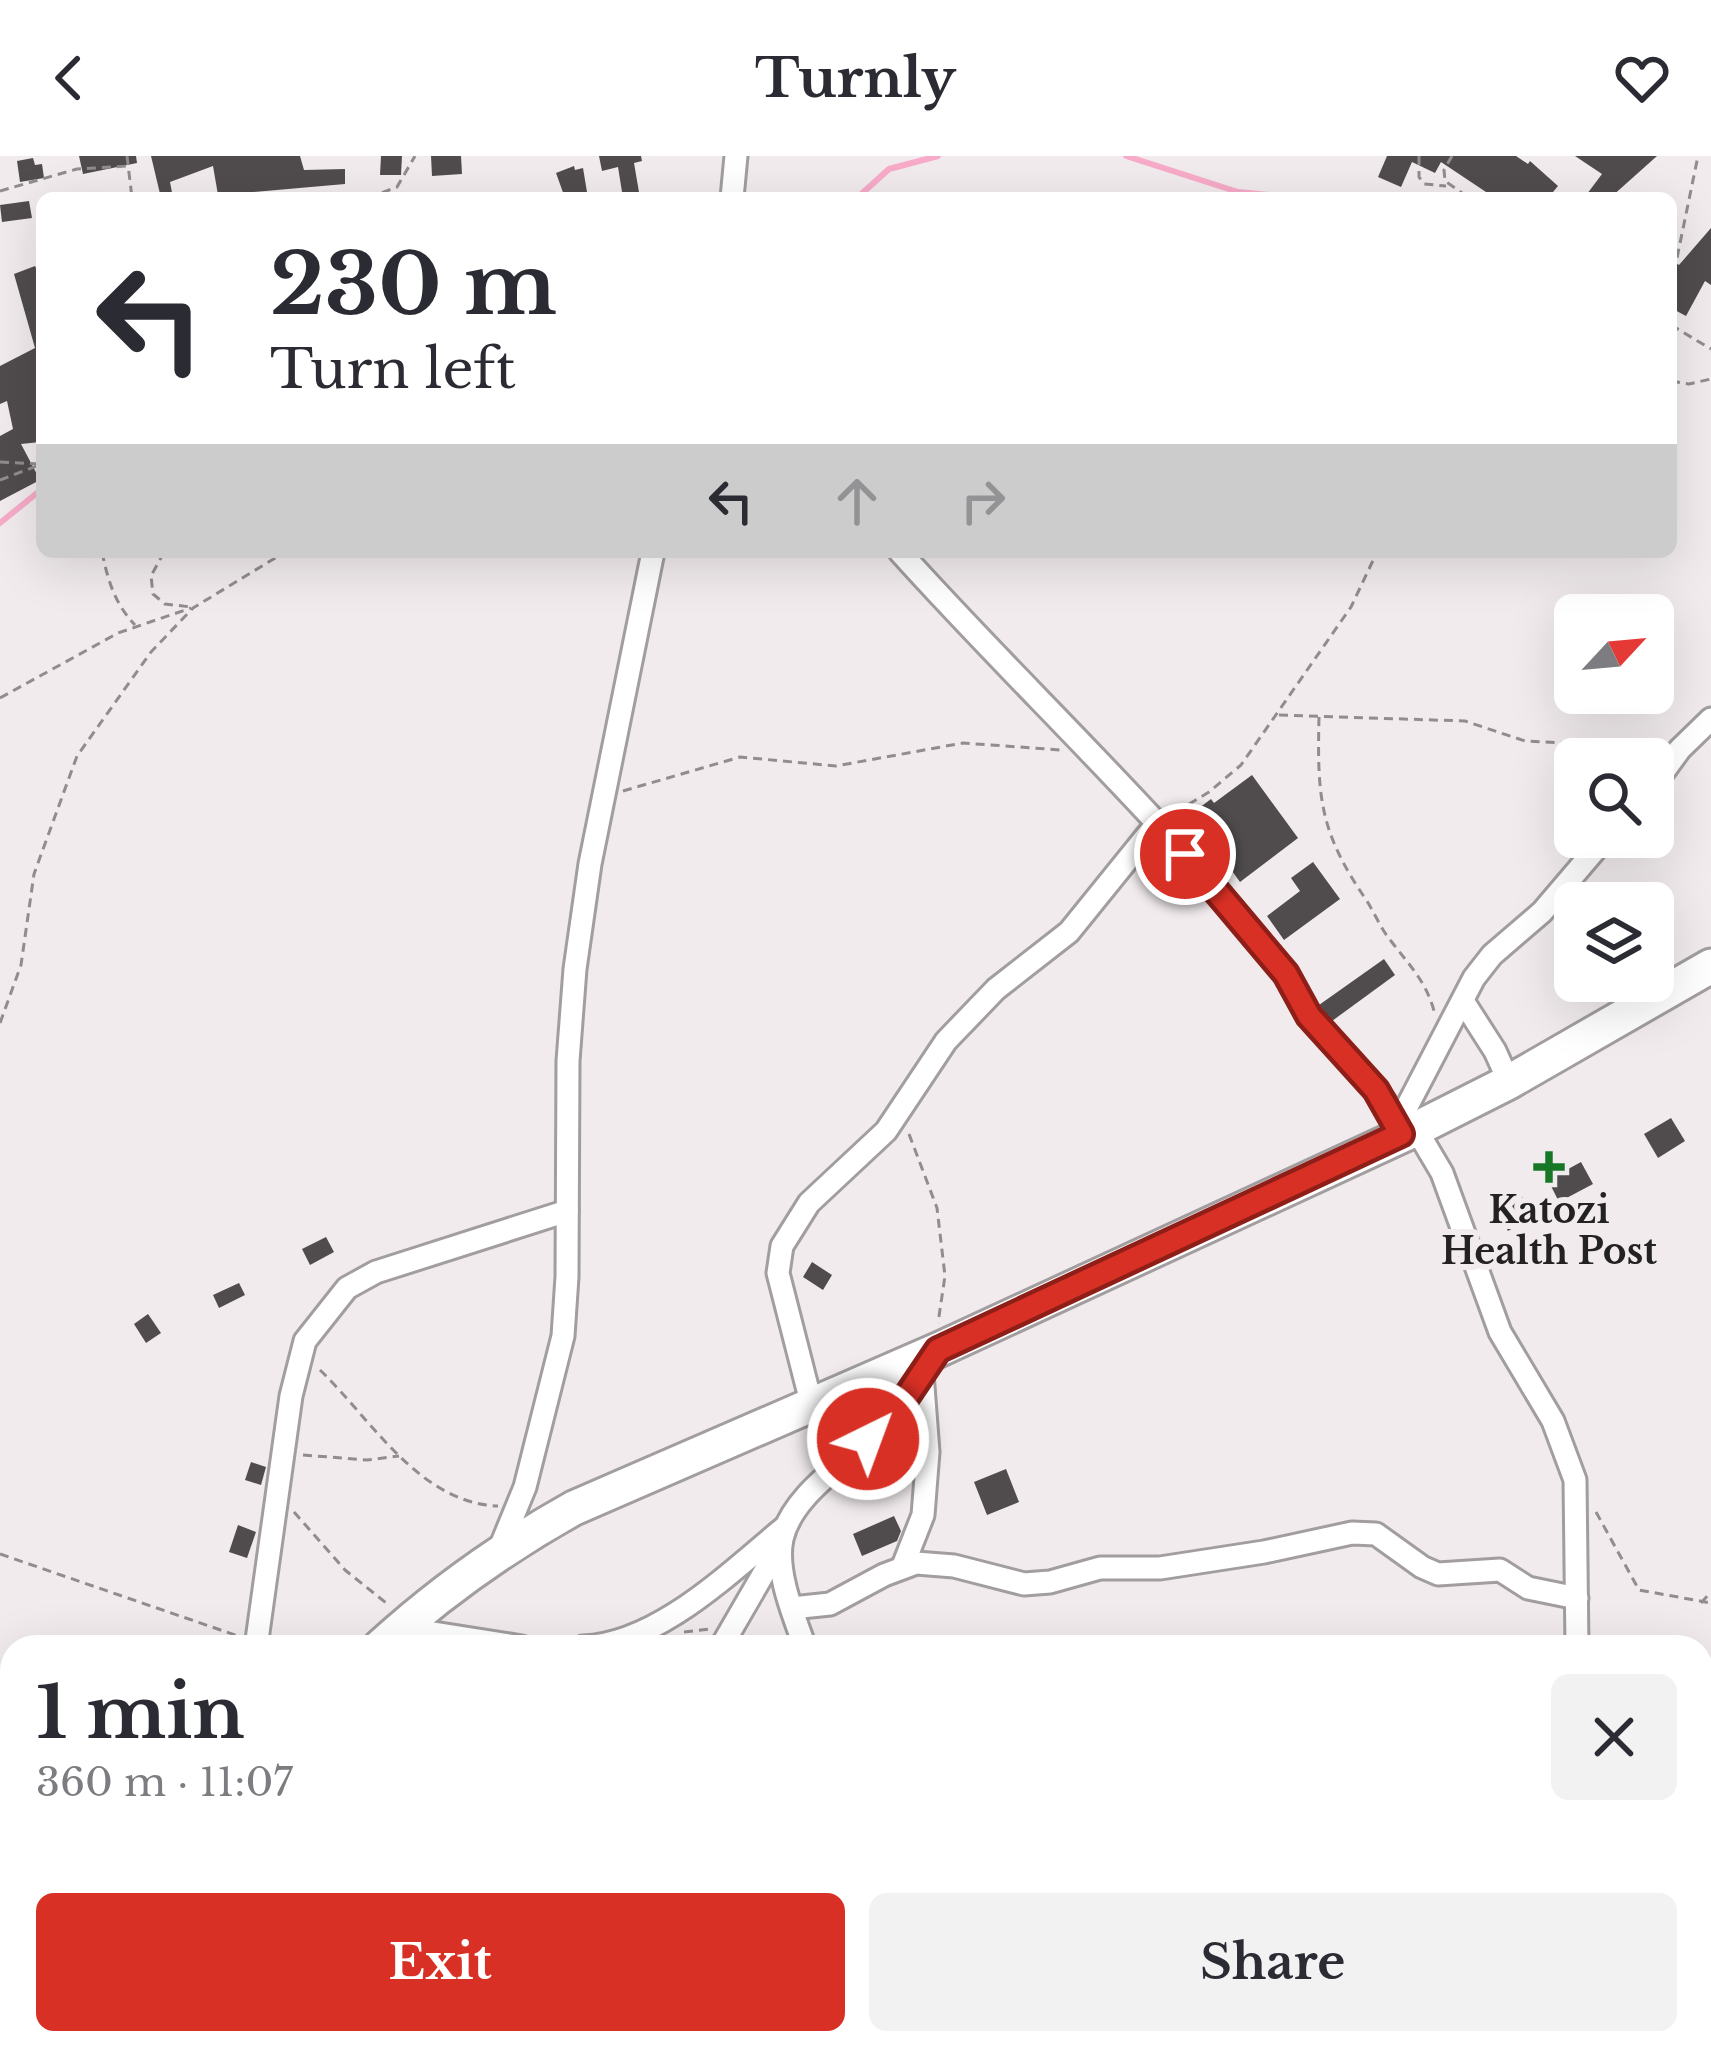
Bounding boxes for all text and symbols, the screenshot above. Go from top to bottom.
icon: back [36,45,102,111]
text: Turnly [755,45,956,112]
icon: heart [1609,45,1675,111]
text: 230 m [270,233,557,337]
icon: left [72,240,228,396]
text: Turn left [270,336,516,403]
icon: left [698,468,764,534]
icon: ahead [824,468,890,534]
icon: right [950,468,1016,534]
north arrow [1554,594,1674,714]
map controls [1554,594,1674,1002]
button: search [1554,738,1674,858]
pin [1134,803,1236,905]
icon: arrive [1152,821,1218,887]
button: layers [1554,882,1674,1002]
marker: Katozi Health Post [1533,1151,1565,1183]
place label: Katozi Health Post [1441,1188,1657,1274]
position arrow [805,1376,931,1502]
text: 1 min [36,1668,245,1757]
button: close [1551,1674,1677,1800]
text: 360 m · 11:07 [36,1758,293,1807]
button: Exit [36,1893,845,2031]
button: Share [869,1893,1677,2031]

